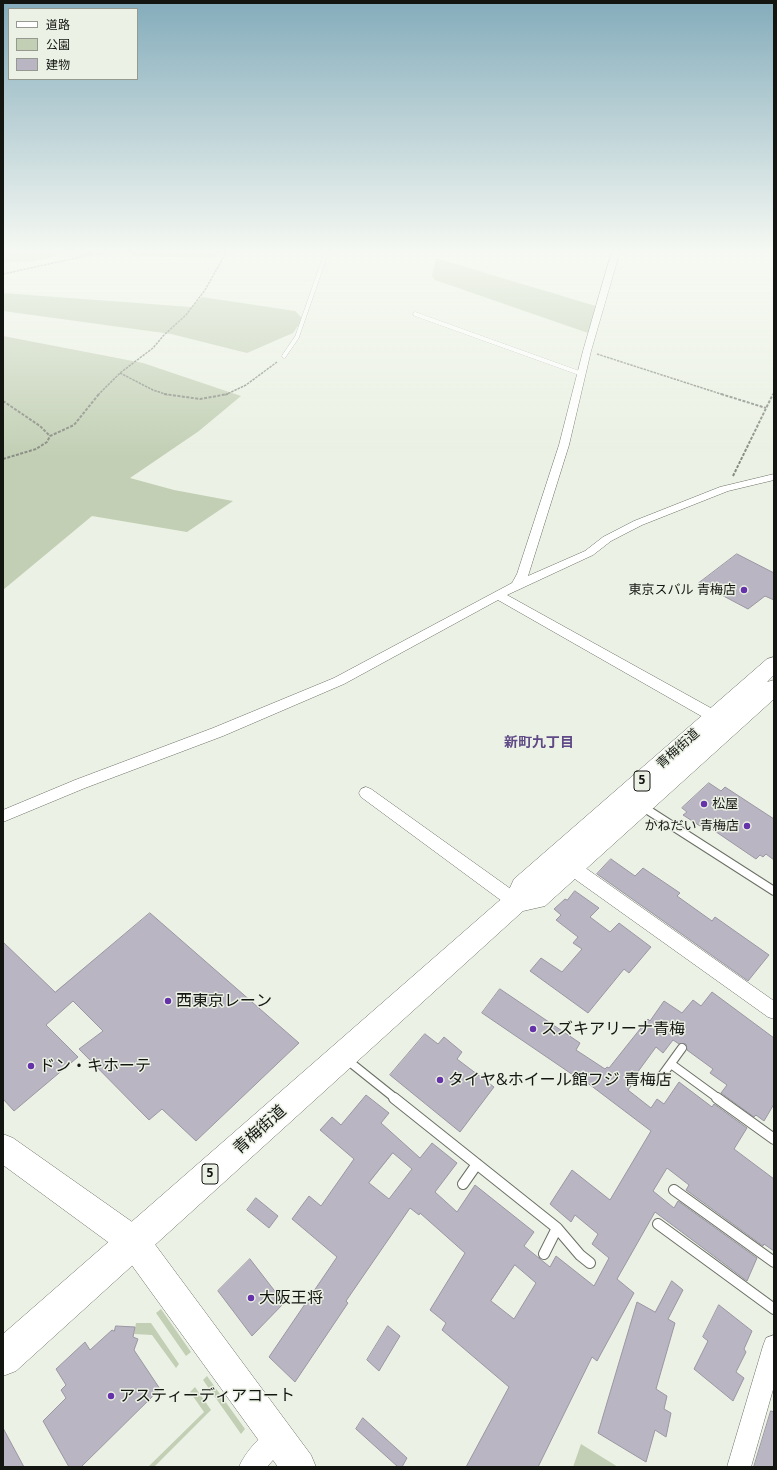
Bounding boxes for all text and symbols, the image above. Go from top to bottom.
legend [8,8,138,80]
text: 道路 [46,16,70,33]
text: 公園 [46,36,70,53]
text: 建物 [46,56,70,73]
place label: 東京スバル 青梅店 [629,582,736,598]
marker: 東京スバル 青梅店 [739,585,749,595]
street label: 青梅街道 [653,726,703,772]
district label: 新町九丁目 [504,735,574,751]
road number: 5 [634,771,650,791]
place label: 松屋 [712,796,738,812]
marker: 松屋 [699,799,709,809]
place label: かねだい 青梅店 [645,818,739,834]
marker: かねだい 青梅店 [742,821,752,831]
place label: 西東京レーン [176,991,272,1011]
marker: 西東京レーン [163,996,173,1006]
place label: スズキアリーナ青梅 [541,1019,685,1039]
marker: スズキアリーナ青梅 [528,1024,538,1034]
place label: ドン・キホーテ [39,1056,151,1076]
marker: ドン・キホーテ [26,1061,36,1071]
place label: タイヤ&ホイール館フジ 青梅店 [448,1070,672,1090]
marker: タイヤ&ホイール館フジ 青梅店 [435,1075,445,1085]
street label: 青梅街道 [230,1101,290,1159]
road number: 5 [202,1164,218,1184]
place label: 大阪王将 [259,1288,323,1308]
marker: 大阪王将 [246,1293,256,1303]
place label: アスティーディアコート [119,1386,295,1406]
marker: アスティーディアコート [106,1391,116,1401]

